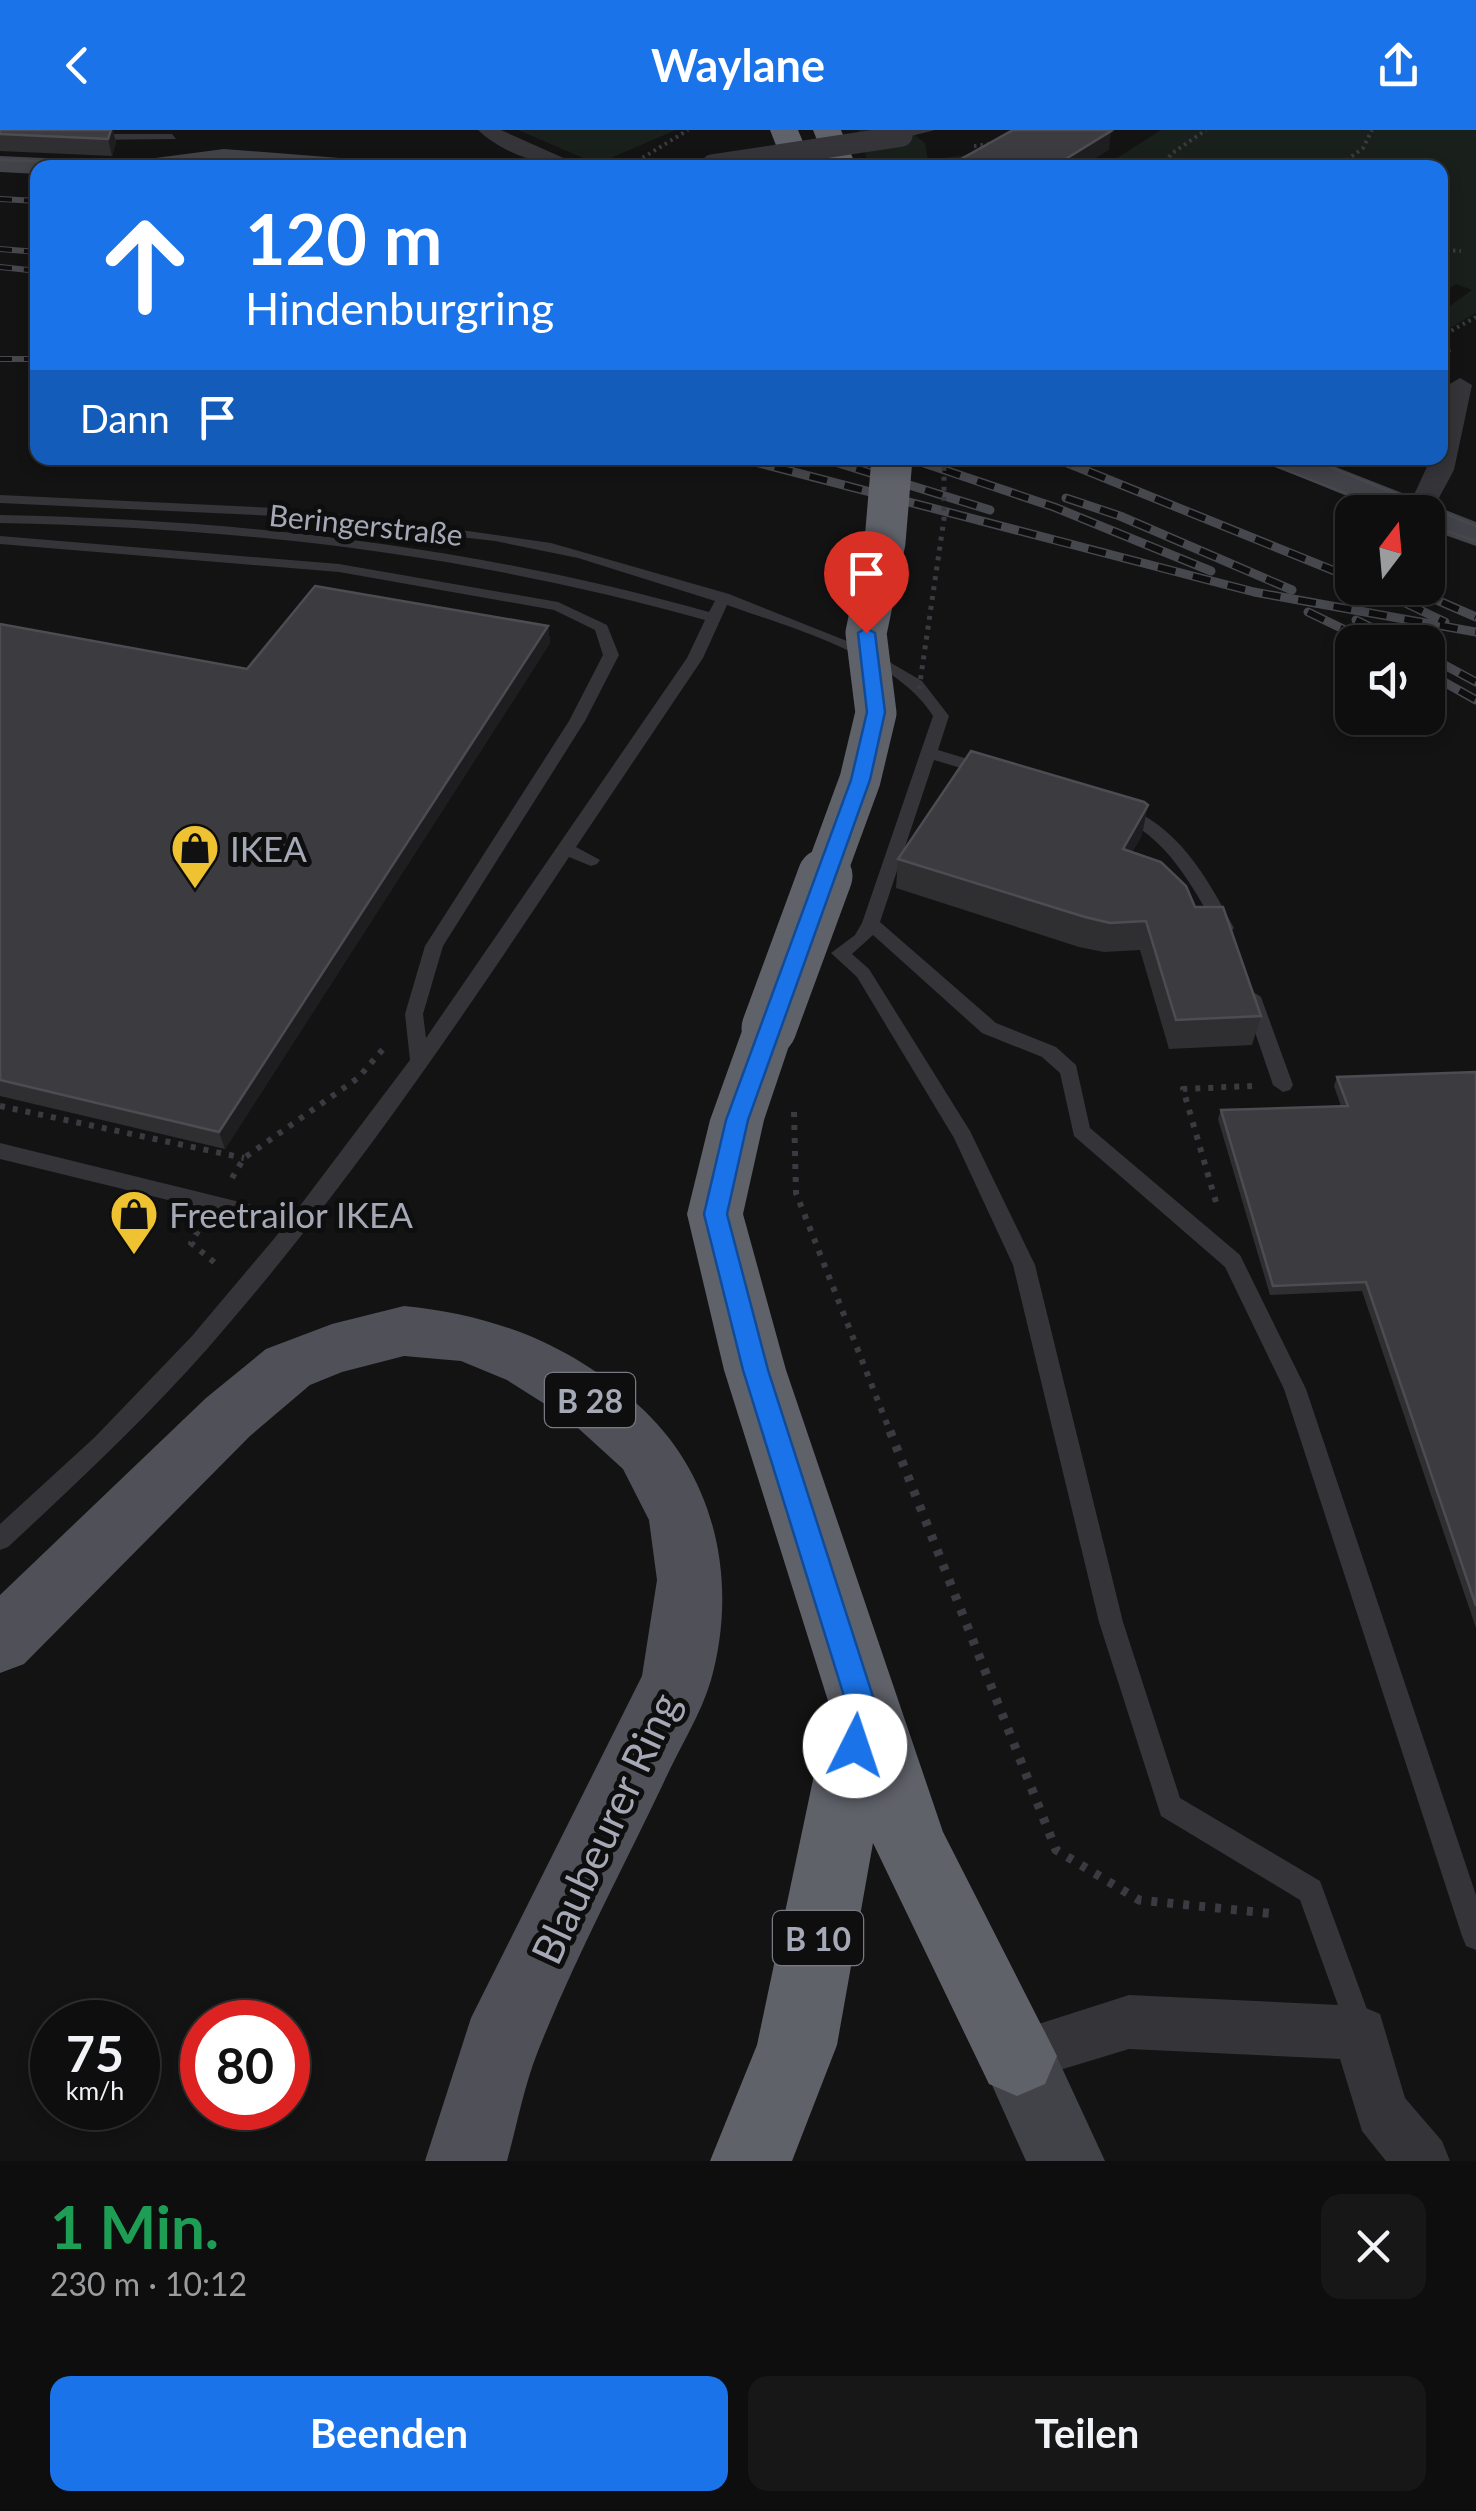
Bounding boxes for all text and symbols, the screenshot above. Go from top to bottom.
icon: back [50,38,105,93]
text: Waylane [651,38,825,92]
icon: share [1371,38,1426,93]
text: 120 m [245,196,442,280]
icon: ahead [80,200,210,330]
text: Hindenburgring [245,281,554,335]
icon: arrive [190,390,245,445]
text: Dann [80,395,170,441]
north arrow [1335,495,1445,605]
map controls [1335,495,1445,735]
street label: Beringerstraße [267,496,465,552]
pin [824,531,909,634]
icon: arrive [839,546,894,601]
button: sound [1335,625,1445,735]
shop icon: IKEA [169,822,221,890]
place label: IKEA [230,827,307,869]
shop icon: Freetrailor IKEA [108,1188,160,1256]
place label: Freetrailor IKEA [169,1193,413,1235]
road number: B 28 [545,1373,635,1427]
street label: Blaubeurer Ring [520,1685,690,1971]
position arrow [803,1694,907,1798]
road number: B 10 [773,1911,863,1965]
speed limit sign: 80 [180,2000,310,2130]
text: 75 [66,2023,124,2083]
text: km/h [66,2075,124,2105]
text: 1 Min. [50,2190,219,2262]
button: close [1321,2194,1426,2299]
text: 230 m · 10:12 [50,2264,247,2303]
button: Beenden [50,2376,728,2491]
button: Teilen [748,2376,1426,2491]

